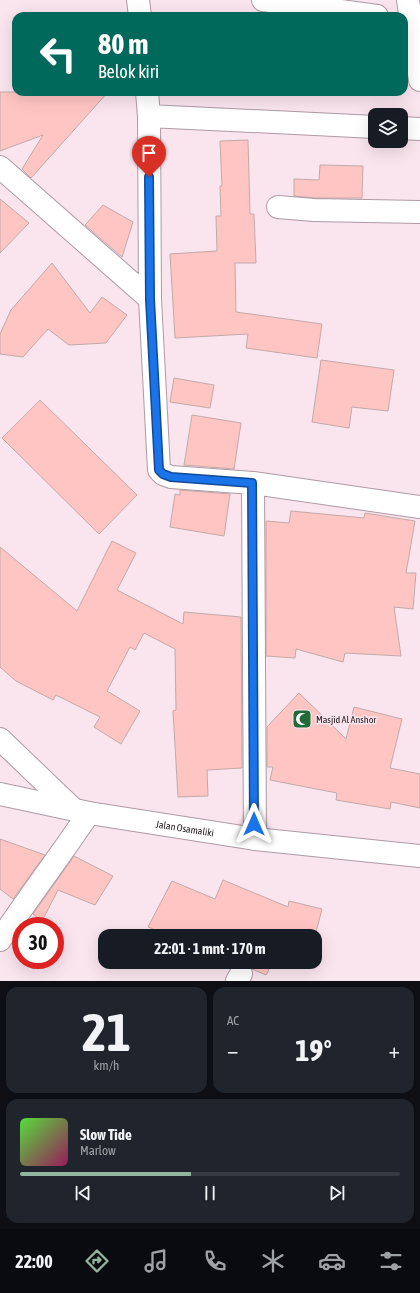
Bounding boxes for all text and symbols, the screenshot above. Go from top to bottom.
icon: left [32,28,84,80]
text: 80 m [98,28,148,60]
text: Belok kiri [98,61,159,82]
map controls [368,108,408,148]
button: layers [368,108,408,148]
pin [132,136,166,177]
icon: arrive [138,142,160,164]
mosque icon: Masjid Al Anshor [291,708,313,730]
place label: Masjid Al Anshor [316,714,377,725]
position arrow [233,803,275,845]
street label: Jalan Osamaliki [155,818,215,838]
speed limit sign: 30 [12,917,64,969]
text: 22:01 · 1 mnt · 170 m [154,940,266,957]
text: 21 [82,1002,131,1062]
text: AC [227,1013,239,1028]
text: 19° [295,1033,332,1067]
text: − [227,1037,238,1063]
text: + [389,1037,400,1063]
text: km/h [94,1058,119,1073]
text: Slow Tide [80,1126,132,1143]
text: Marlow [80,1143,116,1158]
icon: previous [72,1182,94,1204]
icon: pause [199,1182,221,1204]
icon: next [326,1182,348,1204]
icon: directions [83,1247,111,1275]
icon: music [142,1247,170,1275]
icon: phone [201,1247,229,1275]
icon: climate [259,1247,287,1275]
icon: car [318,1247,346,1275]
icon: filters [377,1247,405,1275]
text: 22:00 [15,1251,53,1272]

